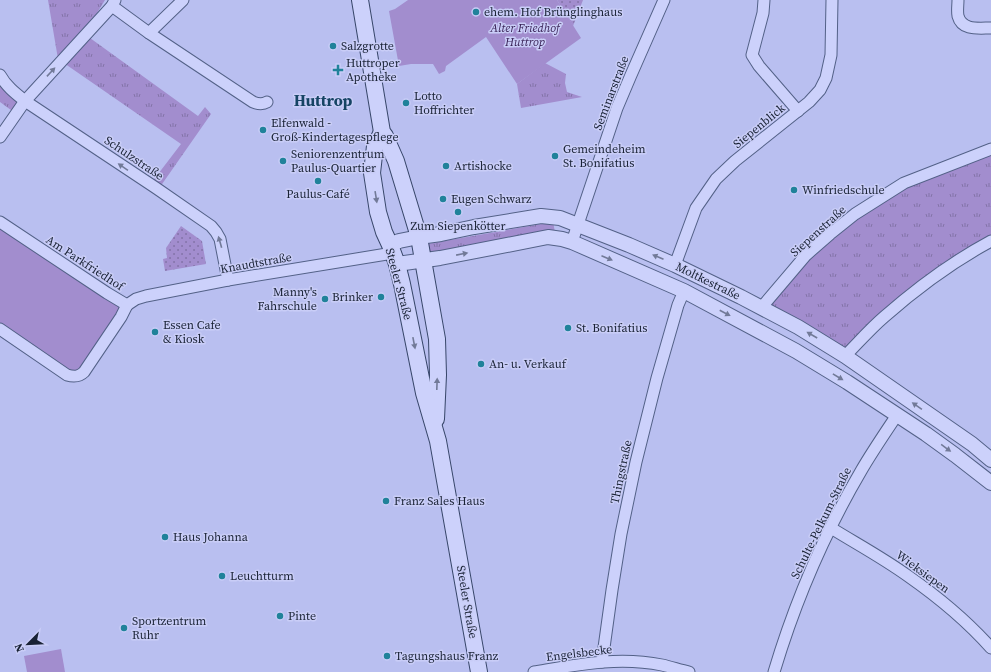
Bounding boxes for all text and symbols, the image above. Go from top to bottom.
place label: ehem. Hof Brünglinghaus [484,4,622,20]
marker: ehem. Hof Brünglinghaus [471,7,481,17]
park label: Alter Friedhof Huttrop [489,20,562,50]
place label: Salzgrotte [341,38,394,54]
marker: Salzgrotte [328,41,338,51]
street label: Seminarstraße [589,54,633,132]
place label: Huttroper Apotheke [346,55,400,85]
marker: Huttroper Apotheke [333,65,343,75]
one-way arrow [47,67,56,77]
place label: Lotto Hoffrichter [414,88,474,118]
district label: Huttrop [294,89,353,111]
marker: Lotto Hoffrichter [401,98,411,108]
street label: Siepenblick [730,100,789,152]
place label: Elfenwald - Groß-Kindertagespflege [271,115,399,145]
marker: Elfenwald - Groß-Kindertagespflege [258,125,268,135]
street label: Schulzstraße [101,132,167,184]
place label: Gemeindeheim St. Bonifatius [563,141,646,171]
place label: Seniorenzentrum Paulus-Quartier [291,146,385,176]
marker: Gemeindeheim St. Bonifatius [550,151,560,161]
marker: Seniorenzentrum Paulus-Quartier [278,156,288,166]
place label: Artishocke [454,158,512,174]
marker: Artishocke [441,161,451,171]
one-way arrow [118,163,129,170]
marker: Paulus-Café [313,176,323,186]
place label: Winfriedschule [802,182,885,198]
marker: Winfriedschule [789,185,799,195]
place label: Paulus-Café [286,186,350,202]
one-way arrow [373,191,379,203]
place label: Eugen Schwarz [451,191,532,207]
marker: Eugen Schwarz [438,194,448,204]
street label: Siepenstraße [787,202,849,260]
marker: Zum Siepenkötter [453,207,463,217]
place label: Zum Siepenkötter [410,218,506,234]
street label: Am Parkfriedhof [43,232,129,295]
one-way arrow [217,236,223,248]
street label: Steeler Straße [382,246,416,322]
street label: Knaudtstraße [219,249,293,277]
one-way arrow [456,250,468,256]
one-way arrow [652,254,664,260]
one-way arrow [602,255,613,261]
street label: Moltkestraße [673,258,743,304]
place label: Manny's Fahrschule [257,284,317,314]
place label: Brinker [332,289,373,305]
marker: Brinker [376,292,386,302]
marker: Manny's Fahrschule [320,294,330,304]
one-way arrow [719,310,731,316]
place label: Essen Cafe & Kiosk [163,317,221,347]
place label: St. Bonifatius [576,320,647,336]
marker: St. Bonifatius [563,323,573,333]
marker: Essen Cafe & Kiosk [150,327,160,337]
one-way arrow [806,332,817,339]
one-way arrow [411,337,417,349]
place label: An- u. Verkauf [489,356,568,372]
marker: An- u. Verkauf [476,359,486,369]
one-way arrow [832,373,844,380]
one-way arrow [434,378,441,390]
one-way arrow [911,402,922,410]
street label: Thingstraße [606,439,636,505]
one-way arrow [941,444,952,453]
street label: Schulte-Pelkum-Straße [787,465,855,581]
place label: Franz Sales Haus [394,493,485,509]
marker: Franz Sales Haus [381,496,391,506]
place label: Haus Johanna [173,529,249,545]
marker: Haus Johanna [160,532,170,542]
street label: Wieksiepen [893,547,953,597]
street label: Steeler Straße [453,564,481,640]
place label: Leuchtturm [230,568,294,584]
marker: Leuchtturm [217,571,227,581]
place label: Pinte [288,608,316,624]
marker: Pinte [275,611,285,621]
place label: Sportzentrum Ruhr [132,613,207,643]
marker: Sportzentrum Ruhr [119,623,129,633]
north arrow [8,624,48,664]
text: N [11,641,28,655]
street label: Engelsbecke [545,641,613,665]
place label: Tagungshaus Franz [395,648,499,664]
marker: Tagungshaus Franz [382,651,392,661]

